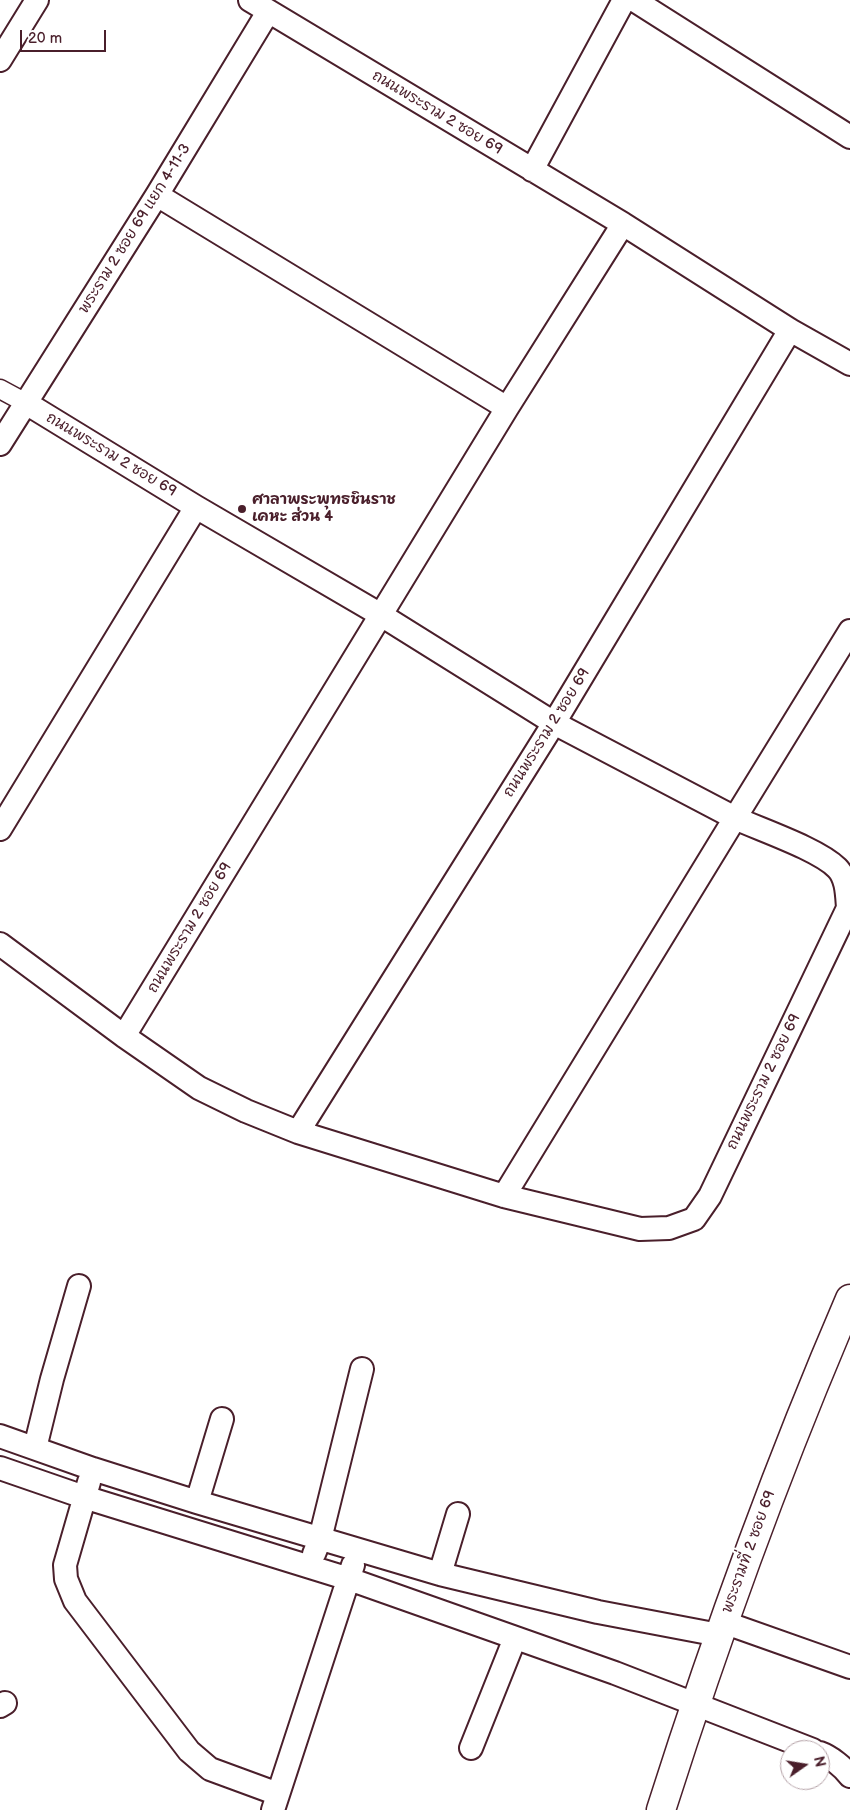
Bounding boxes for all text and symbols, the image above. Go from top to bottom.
scale bar [22,20,109,52]
text: 20 m [28,29,62,48]
street label: ถนนพระราม 2 ซอย 69 [369,67,505,159]
street label: พระราม 2 ซอย 69 แยก 4-11-3 [75,141,195,317]
street label: ถนนพระราม 2 ซอย 69 [43,409,179,501]
place label: ศาลาพระพุทธชินราช เคหะ ส่วน 4 [252,491,396,526]
marker: ศาลาพระพุทธชินราช เคหะ ส่วน 4 [236,503,248,515]
street label: ถนนพระราม 2 ซอย 69 [500,665,594,801]
street label: ถนนพระราม 2 ซอย 69 [144,860,236,996]
street label: ถนนพระราม 2 ซอย 69 [723,1011,805,1153]
street label: พระรามที่ 2 ซอย 69 [718,1488,780,1616]
north arrow [780,1740,830,1790]
text: N [810,1755,829,1769]

